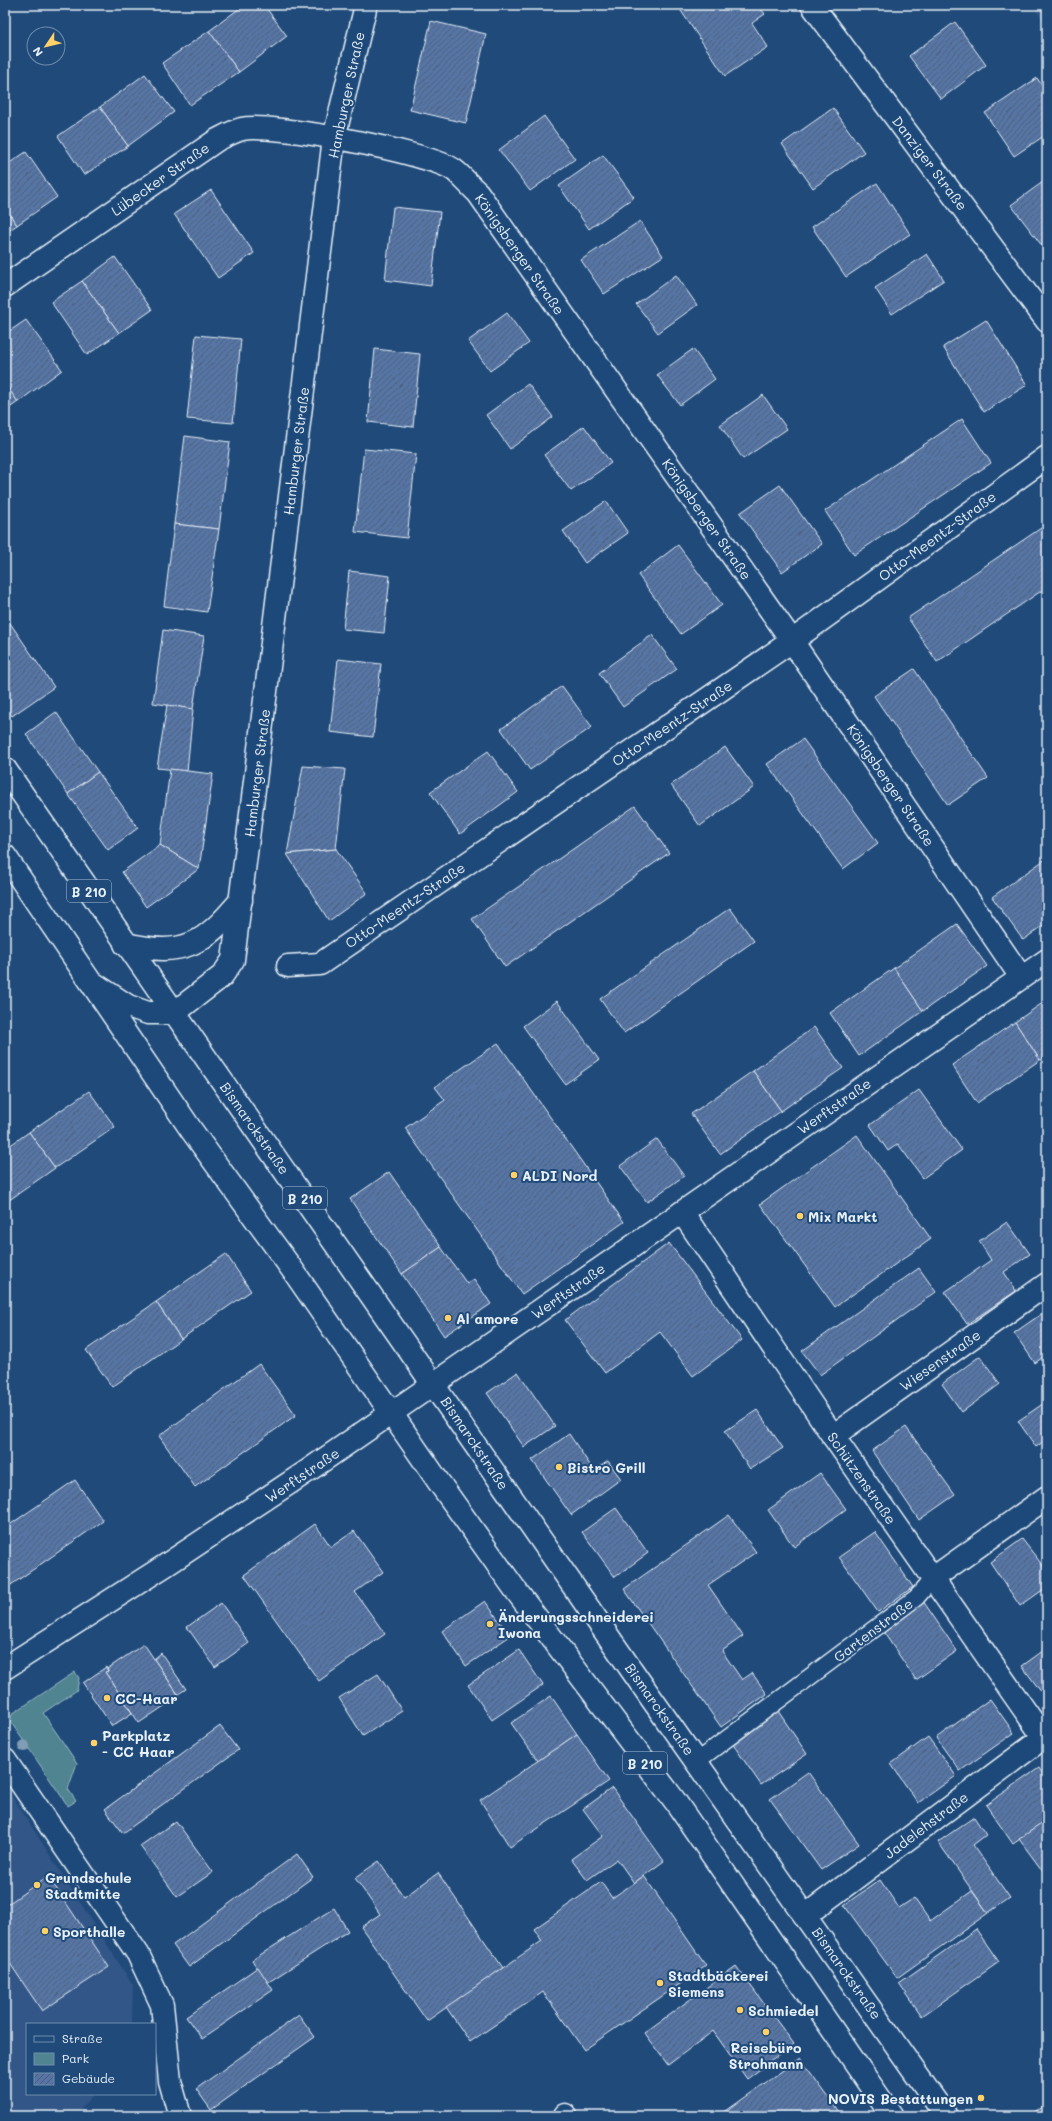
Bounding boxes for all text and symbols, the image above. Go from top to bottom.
north arrow [26,26,66,66]
street label: Hamburger Straße [323,30,369,160]
text: N [29,44,46,60]
street label: Danziger Straße [888,112,972,214]
street label: Lübecker Straße [107,138,213,220]
street label: Königsberger Straße [471,190,569,318]
street label: Hamburger Straße [279,386,313,516]
street label: Königsberger Straße [658,455,756,583]
street label: Otto-Meentz-Straße [874,487,1000,585]
street label: Otto-Meentz-Straße [608,676,736,770]
street label: Hamburger Straße [240,708,274,838]
street label: Königsberger Straße [843,720,939,850]
street label: Otto-Meentz-Straße [341,858,469,952]
road number: B 210 [67,880,111,902]
street label: Werftstraße [793,1074,875,1138]
street label: Bismarckstraße [216,1078,294,1178]
place label: ALDI Nord [522,1166,598,1185]
marker: ALDI Nord [509,1170,519,1180]
road number: B 210 [283,1187,327,1209]
place label: Mix Markt [808,1207,877,1226]
marker: Mix Markt [795,1211,805,1221]
street label: Werftstraße [527,1259,609,1323]
place label: Al amore [456,1309,518,1328]
marker: Al amore [443,1313,453,1323]
street label: Wiesenstraße [896,1325,984,1395]
street label: Bismarckstraße [437,1393,513,1493]
street label: Schützenstraße [823,1428,901,1528]
street label: Werftstraße [261,1443,343,1507]
place label: Bistro Grill [567,1458,646,1477]
marker: Bistro Grill [554,1462,564,1472]
street label: Gartenstraße [829,1594,917,1666]
place label: Änderungsschneiderei Iwona [498,1607,654,1642]
marker: Änderungsschneiderei Iwona [485,1619,495,1629]
street label: Bismarckstraße [621,1659,699,1759]
place label: CC-Haar [115,1689,177,1708]
marker: CC-Haar [102,1693,112,1703]
place label: Parkplatz - CC Haar [102,1726,175,1761]
marker: Parkplatz - CC Haar [89,1738,99,1748]
road number: B 210 [623,1752,667,1774]
street label: Jadelehstraße [880,1787,972,1863]
place label: Grundschule Stadtmitte [45,1868,132,1903]
marker: Grundschule Stadtmitte [32,1880,42,1890]
place label: Sporthalle [53,1922,125,1941]
street label: Bismarckstraße [808,1923,886,2023]
marker: Sporthalle [40,1926,50,1936]
place label: Stadtbäckerei Siemens [668,1966,769,2001]
marker: Stadtbäckerei Siemens [655,1978,665,1988]
place label: Schmiedel [748,2001,818,2020]
marker: Schmiedel [735,2005,745,2015]
legend [26,2023,156,2095]
marker: Reisebüro Strohmann [761,2027,771,2037]
text: Straße [62,2030,103,2046]
place label: Reisebüro Strohmann [729,2038,803,2073]
text: Park [62,2050,89,2066]
text: Gebäude [62,2070,115,2086]
place label: NOVIS Bestattungen [828,2089,973,2108]
marker: NOVIS Bestattungen [976,2093,986,2103]

